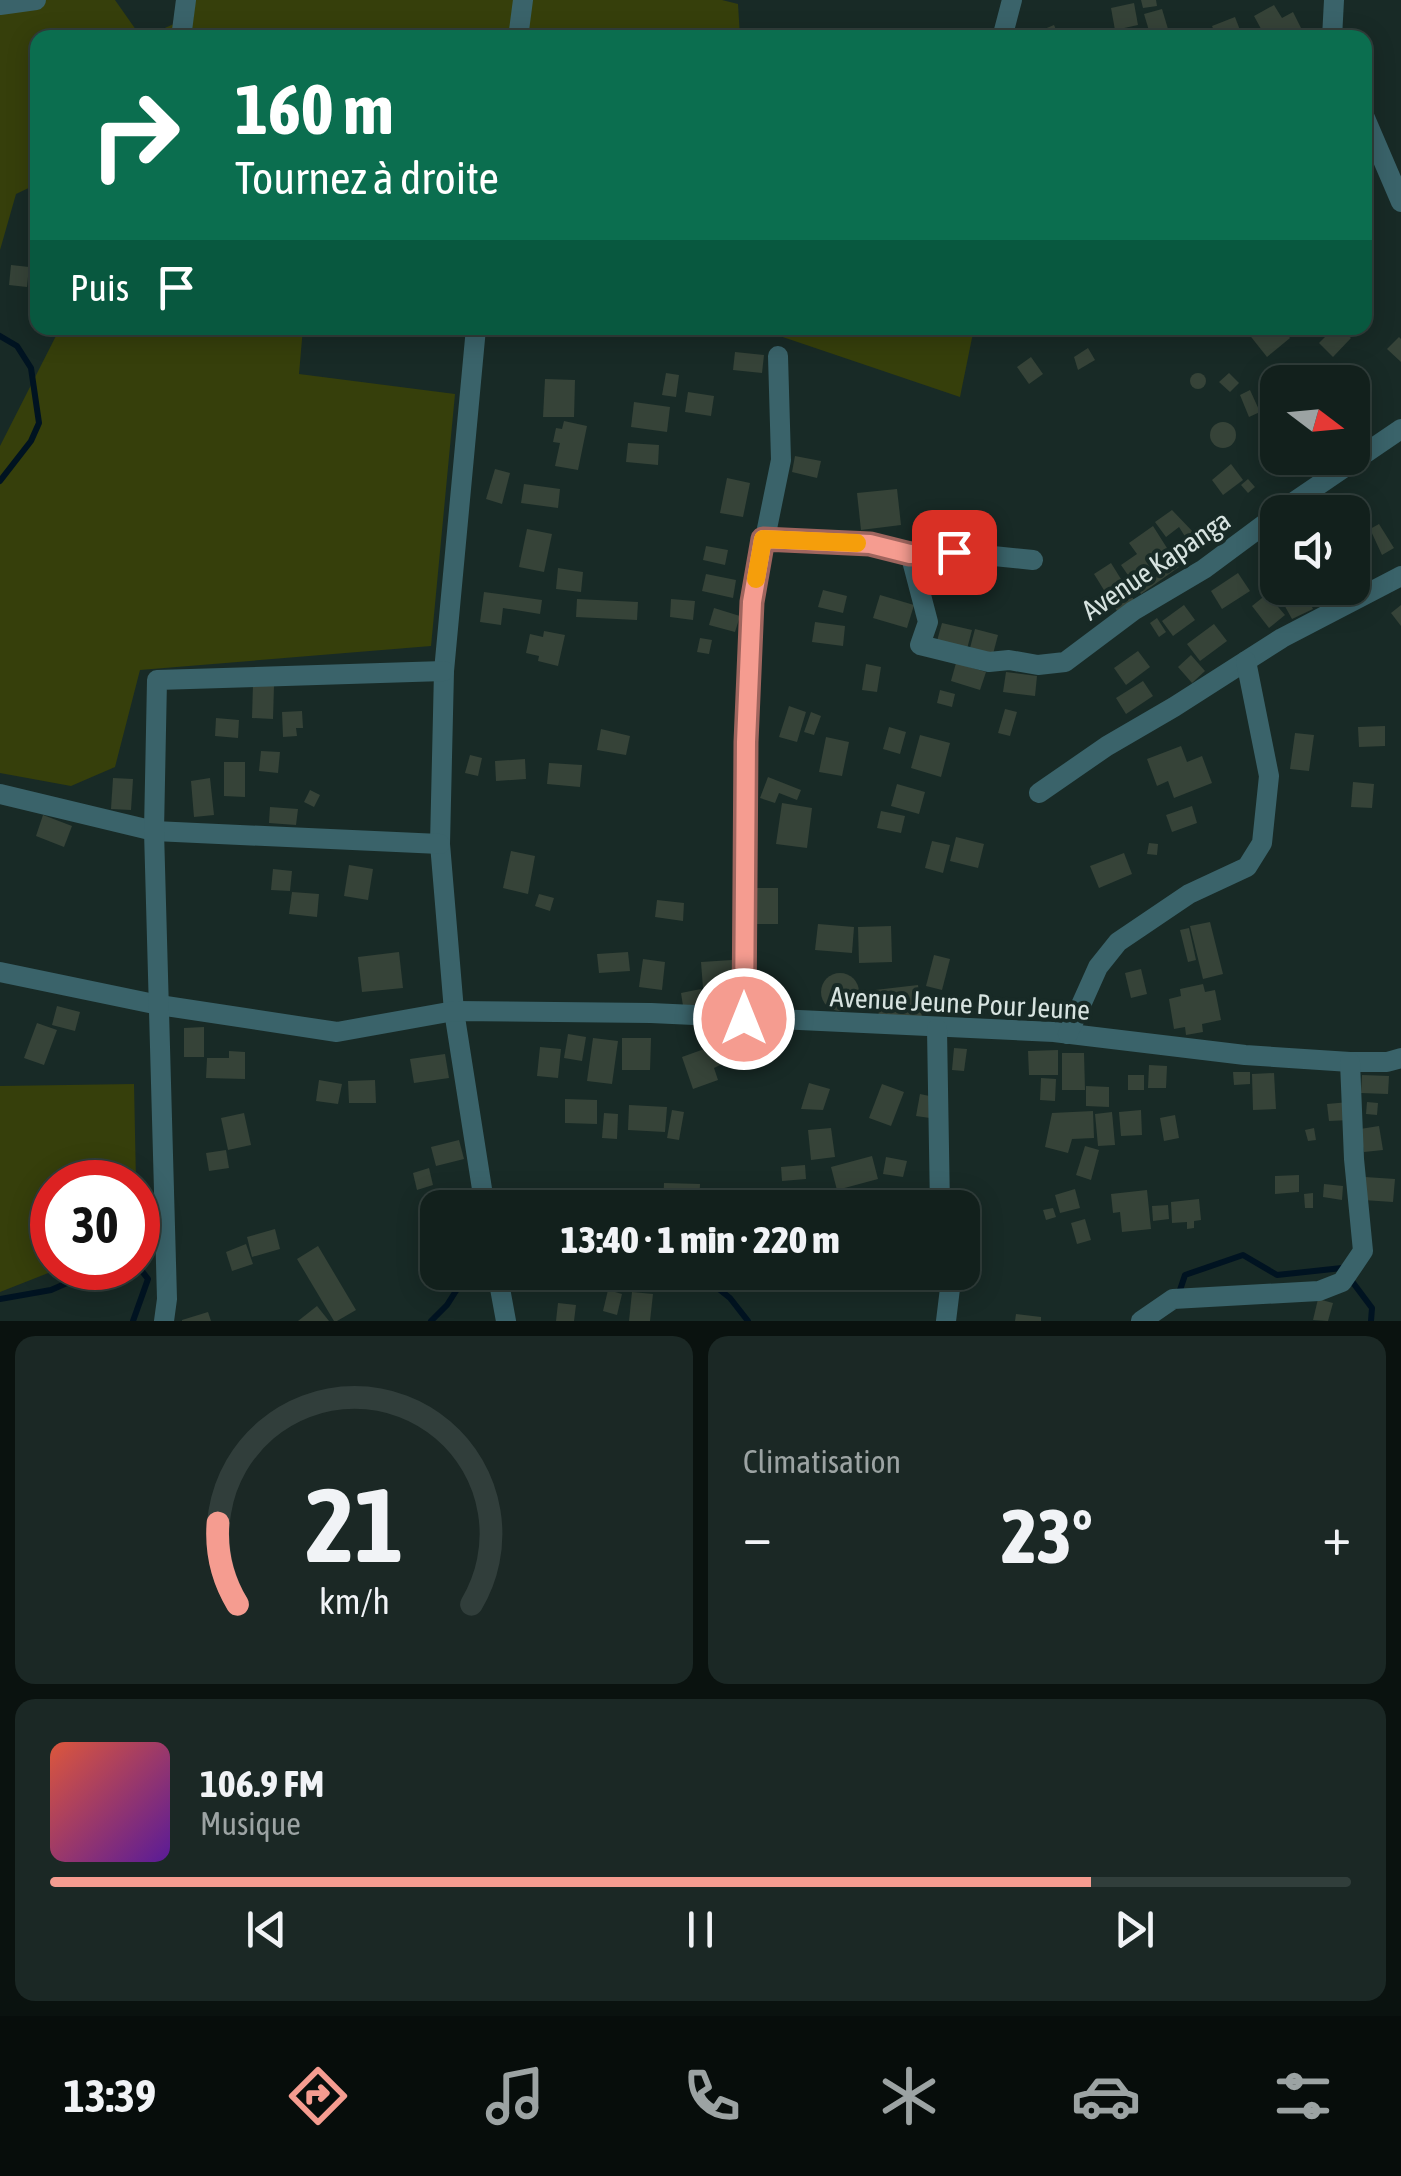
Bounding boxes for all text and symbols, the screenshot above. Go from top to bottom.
text: 160 m [235,69,394,149]
icon: right [70,70,200,200]
text: Tournez à droite [235,152,499,204]
icon: arrive [149,260,204,315]
text: Puis [70,266,129,309]
north arrow [1260,365,1370,475]
map controls [1260,365,1370,605]
button: sound [1260,495,1370,605]
street label: Avenue Kapanga [1076,504,1236,626]
pin [912,510,997,595]
icon: arrive [927,525,982,580]
position arrow [692,967,796,1071]
street label: Avenue Jeune Pour Jeune [829,980,1091,1026]
speed limit sign: 30 [30,1160,160,1290]
text: 13:40 · 1 min · 220 m [560,1218,840,1261]
text: Climatisation [743,1443,901,1480]
text: 21 [305,1465,403,1584]
text: 23° [1001,1493,1093,1579]
text: − [743,1504,772,1567]
text: + [1322,1504,1351,1567]
text: km/h [319,1581,389,1622]
text: 106.9 FM [200,1762,324,1805]
text: Musique [200,1805,301,1842]
icon: previous [239,1902,294,1957]
icon: pause [673,1902,728,1957]
icon: next [1107,1902,1162,1957]
icon: directions [283,2061,353,2131]
icon: music [480,2061,550,2131]
icon: phone [677,2061,747,2131]
icon: climate [874,2061,944,2131]
icon: car [1071,2061,1141,2131]
icon: filters [1268,2061,1338,2131]
text: 13:39 [63,2070,156,2122]

